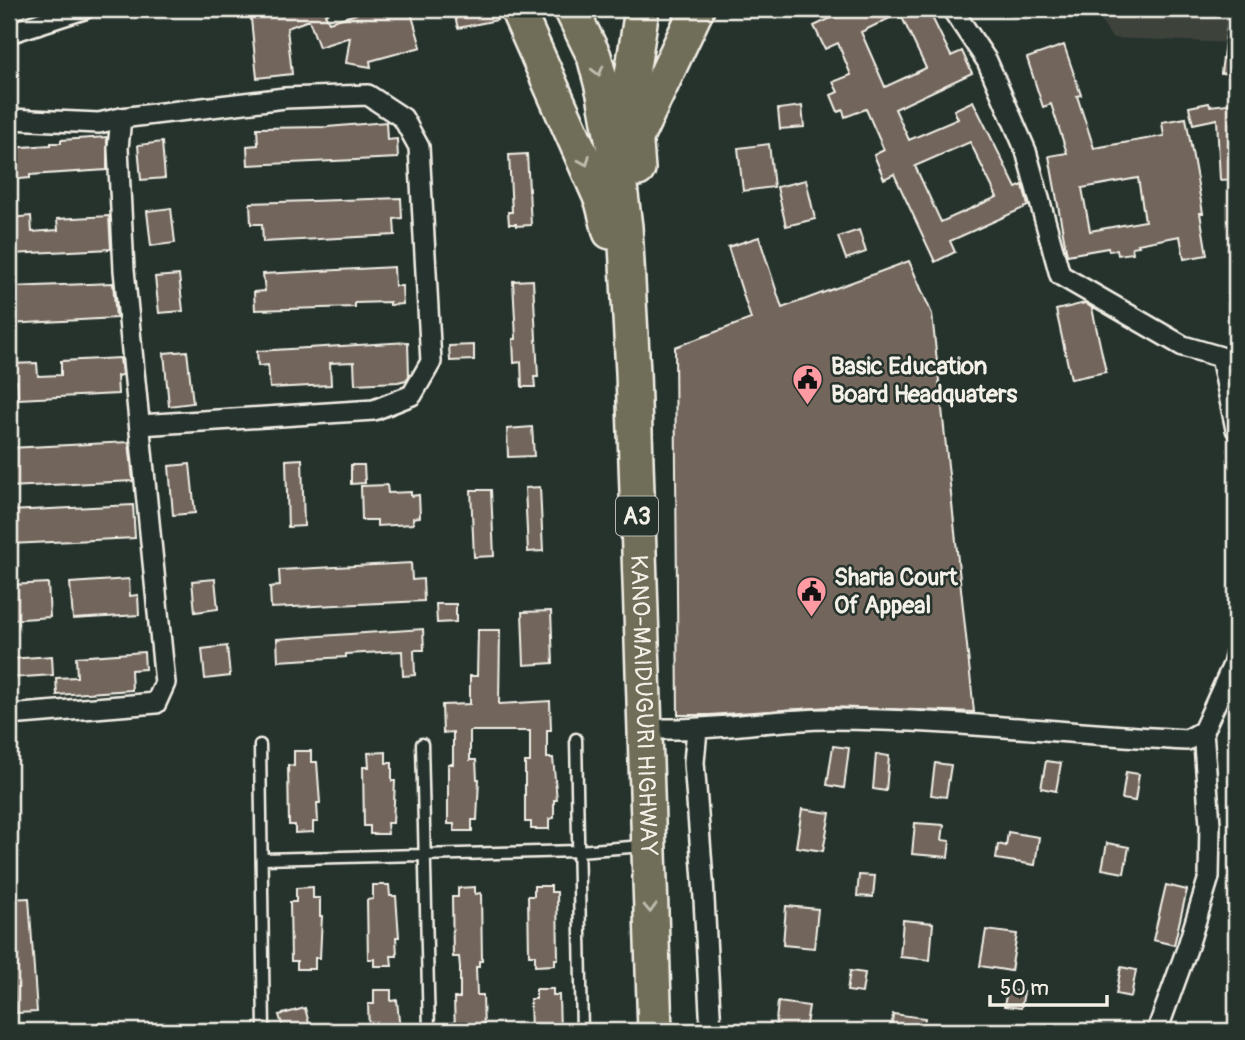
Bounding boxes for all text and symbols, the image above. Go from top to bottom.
one-way arrow [590,65,604,77]
one-way arrow [577,153,591,166]
place label: Basic Education Board Headquaters [831,352,1017,409]
public building icon: Basic Education Board Headquaters [791,363,825,407]
road number: A3 [616,496,658,536]
street label: KANO-MAIDUGURI HIGHWAY [625,554,664,856]
place label: Sharia Court Of Appeal [834,563,959,620]
public building icon: Sharia Court Of Appeal [794,574,828,618]
one-way arrow [643,903,658,914]
scale bar [990,963,1107,1007]
text: 50 m [1000,975,1049,1002]

